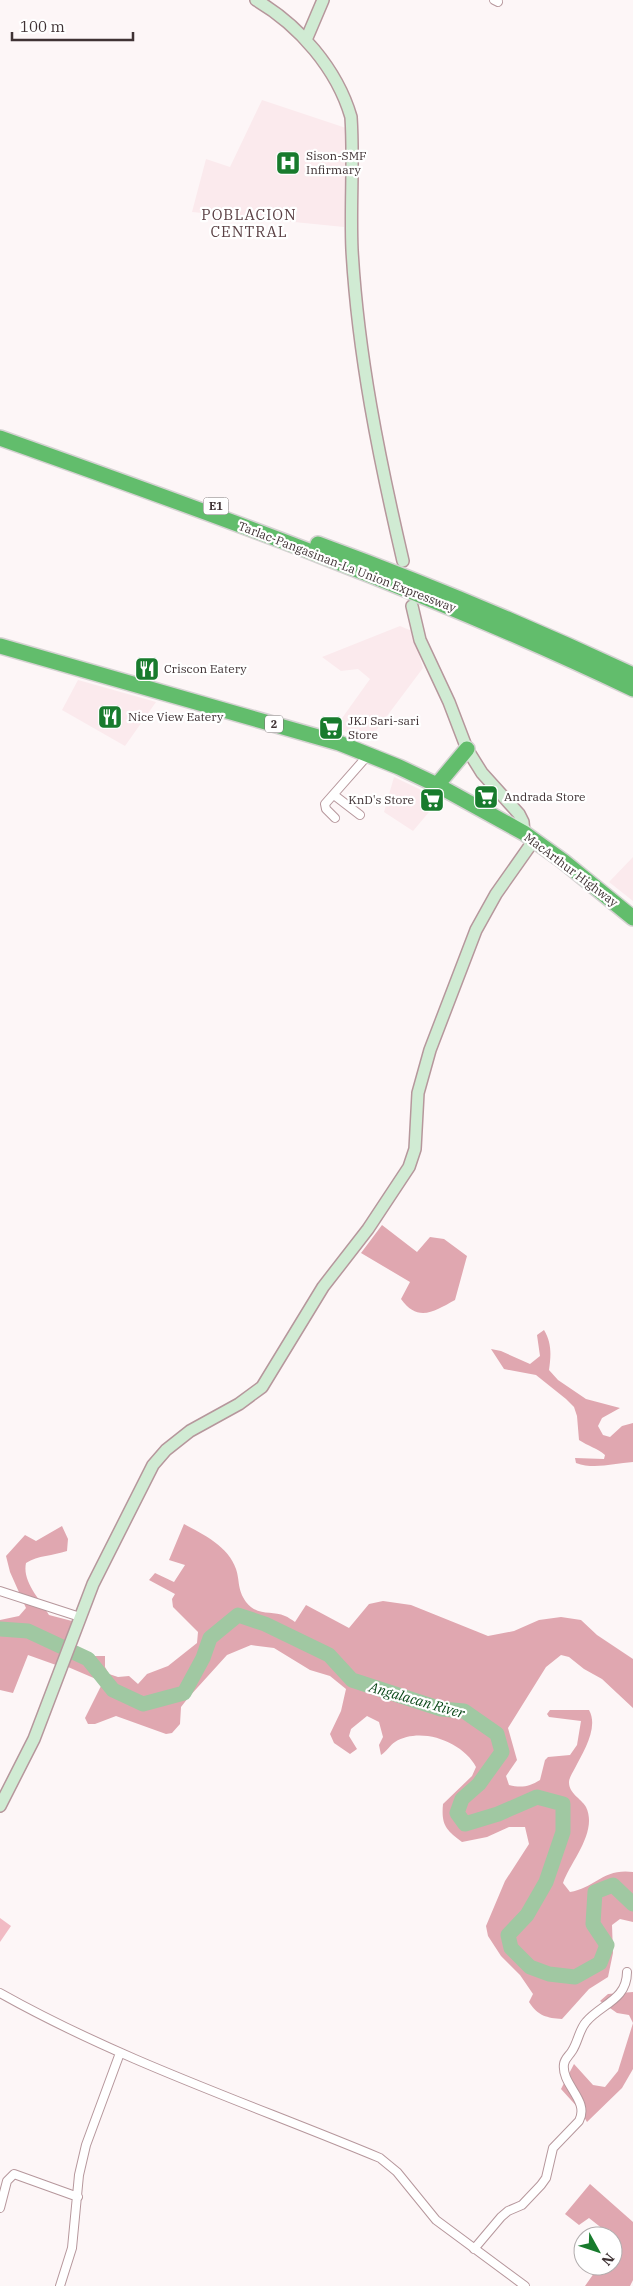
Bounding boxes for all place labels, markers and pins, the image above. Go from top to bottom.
place label: Sison-SMF Infirmary [306,148,367,177]
hospital icon: Sison-SMF Infirmary [275,150,301,176]
restaurant icon: Criscon Eatery [134,656,160,682]
place label: Criscon Eatery [164,661,247,676]
restaurant icon: Nice View Eatery [97,704,123,730]
place label: Nice View Eatery [128,709,224,724]
place label: JKJ Sari-sari Store [348,713,419,742]
supermarket icon: JKJ Sari-sari Store [318,715,344,741]
supermarket icon: Andrada Store [473,784,499,810]
supermarket icon: KnD's Store [419,787,445,813]
place label: Andrada Store [504,789,586,804]
place label: KnD's Store [348,792,414,807]

